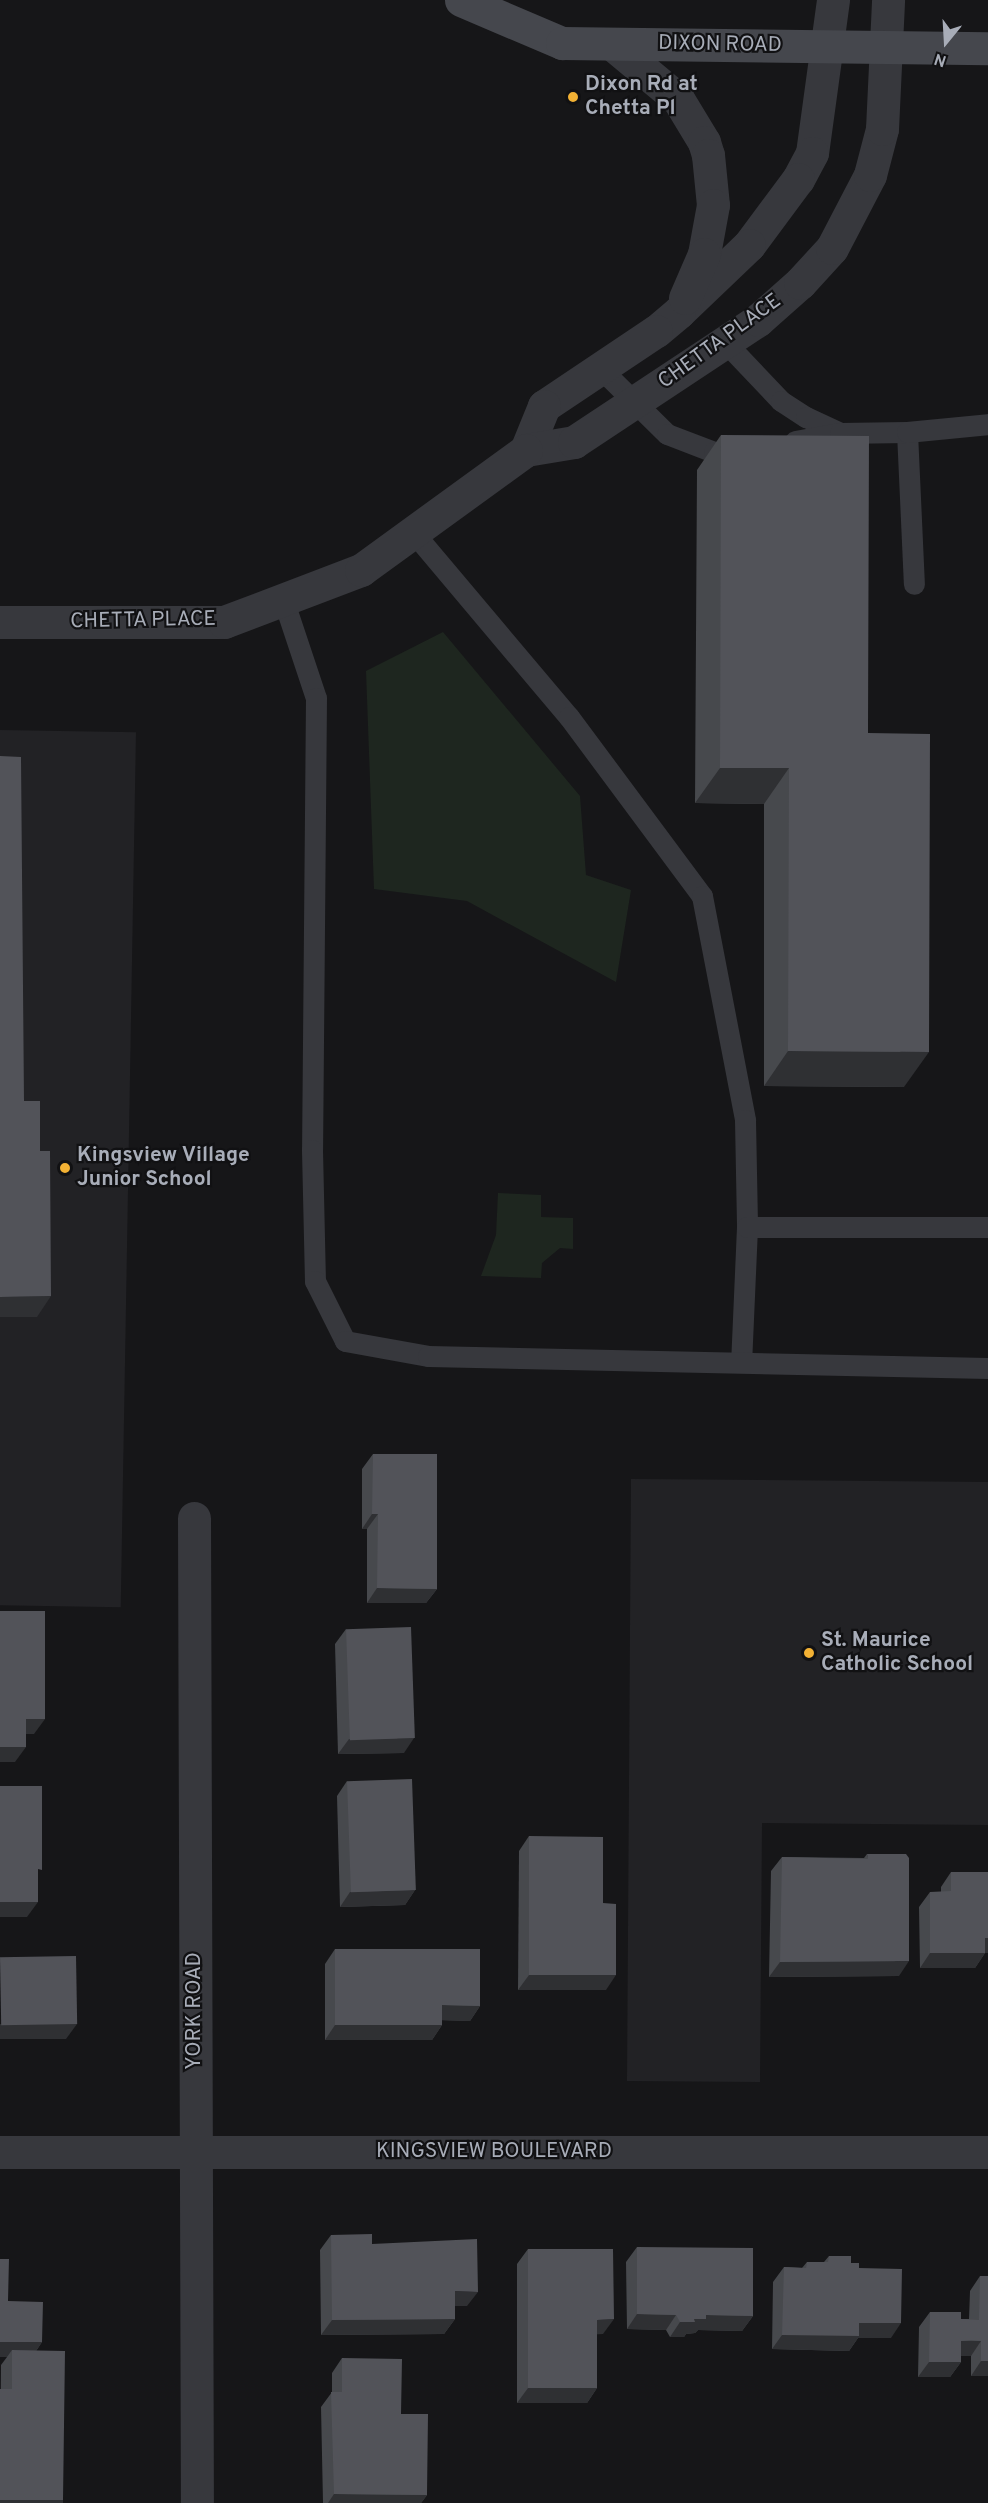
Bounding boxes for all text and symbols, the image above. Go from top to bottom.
north arrow [916,12,976,72]
street label: DIXON ROAD [658,31,782,59]
text: N [932,48,949,70]
place label: Dixon Rd at Chetta Pl [585,72,698,122]
marker: Dixon Rd at Chetta Pl [566,90,580,104]
street label: CHETTA PLACE [653,289,787,395]
street label: CHETTA PLACE [69,607,217,635]
place label: Kingsview Village Junior School [77,1143,250,1193]
marker: Kingsview Village Junior School [58,1161,72,1175]
place label: St. Maurice Catholic School [821,1628,973,1678]
marker: St. Maurice Catholic School [802,1646,816,1660]
street label: YORK ROAD [182,1952,208,2070]
street label: KINGSVIEW BOULEVARD [376,2139,612,2165]

